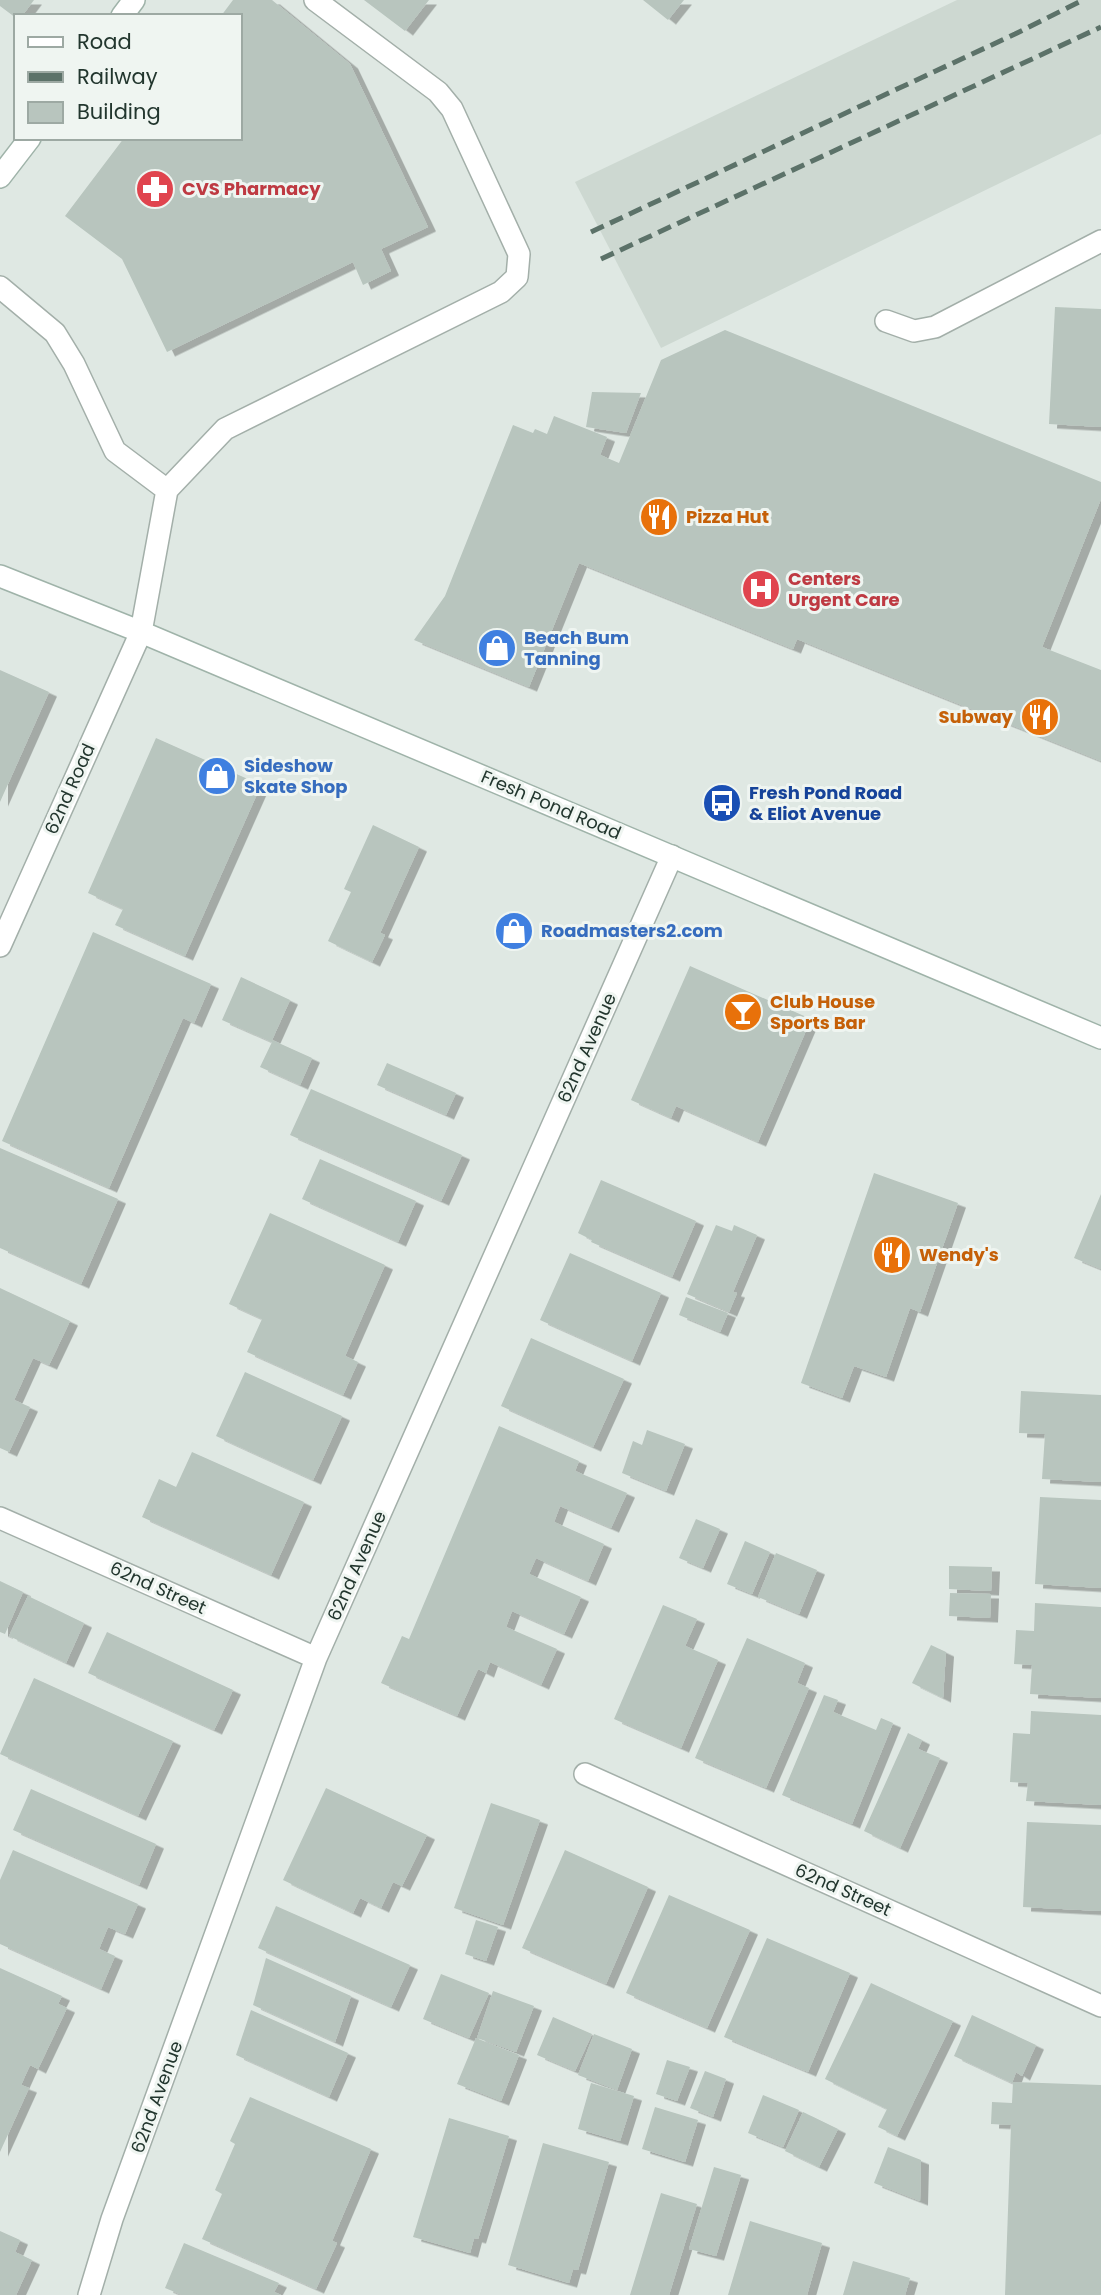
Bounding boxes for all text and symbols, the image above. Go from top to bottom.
legend [14,14,242,140]
text: Road [77,27,132,56]
text: Railway [77,62,158,91]
text: Building [77,97,161,126]
pharmacy icon: CVS Pharmacy [134,168,176,210]
place label: CVS Pharmacy [182,176,321,201]
restaurant icon: Pizza Hut [638,496,680,538]
place label: Pizza Hut [686,504,769,529]
place label: Centers Urgent Care [788,566,900,612]
hospital icon: Centers Urgent Care [740,568,782,610]
place label: Beach Bum Tanning [524,625,629,671]
shop icon: Beach Bum Tanning [476,627,518,669]
restaurant icon: Subway [1019,696,1061,738]
place label: Subway [938,704,1014,729]
street label: 62nd Road [38,739,101,838]
place label: Sideshow Skate Shop [244,753,348,799]
shop icon: Sideshow Skate Shop [196,755,238,797]
street label: Fresh Pond Road [477,764,625,845]
place label: Fresh Pond Road & Eliot Avenue [749,780,902,826]
bus stop icon: Fresh Pond Road & Eliot Avenue [701,782,743,824]
shop icon: Roadmasters2.com [493,910,535,952]
place label: Roadmasters2.com [541,918,723,943]
street label: 62nd Avenue [551,989,622,1107]
place label: Club House Sports Bar [770,989,875,1035]
bar icon: Club House Sports Bar [722,991,764,1033]
restaurant icon: Wendy's [871,1234,913,1276]
place label: Wendy's [919,1242,999,1267]
street label: 62nd Avenue [321,1507,392,1625]
street label: 62nd Street [106,1555,210,1620]
street label: 62nd Street [791,1857,895,1922]
street label: 62nd Avenue [125,2037,188,2156]

